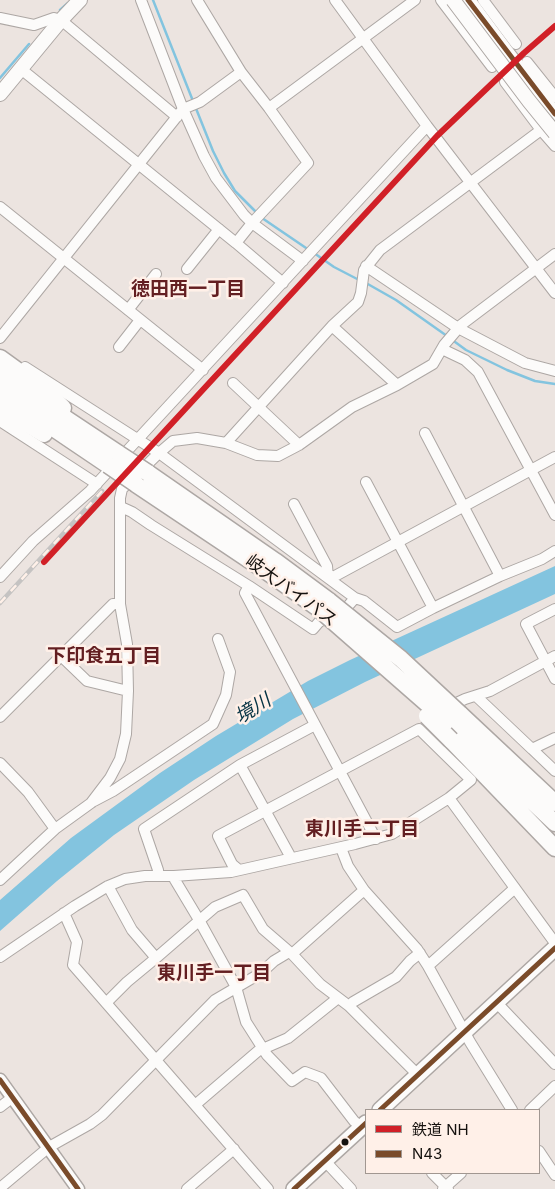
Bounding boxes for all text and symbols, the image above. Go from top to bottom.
district label: 徳田西一丁目 [131,278,245,300]
street label: 岐大バイパス [241,551,341,631]
district label: 下印食五丁目 [47,645,161,667]
water label: 境川 [231,689,275,729]
district label: 東川手二丁目 [305,818,419,840]
district label: 東川手一丁目 [157,962,271,984]
legend [365,1109,540,1174]
text: 鉄道 NH [412,1120,469,1139]
unlabelled marker [340,1137,350,1147]
text: N43 [412,1144,442,1163]

